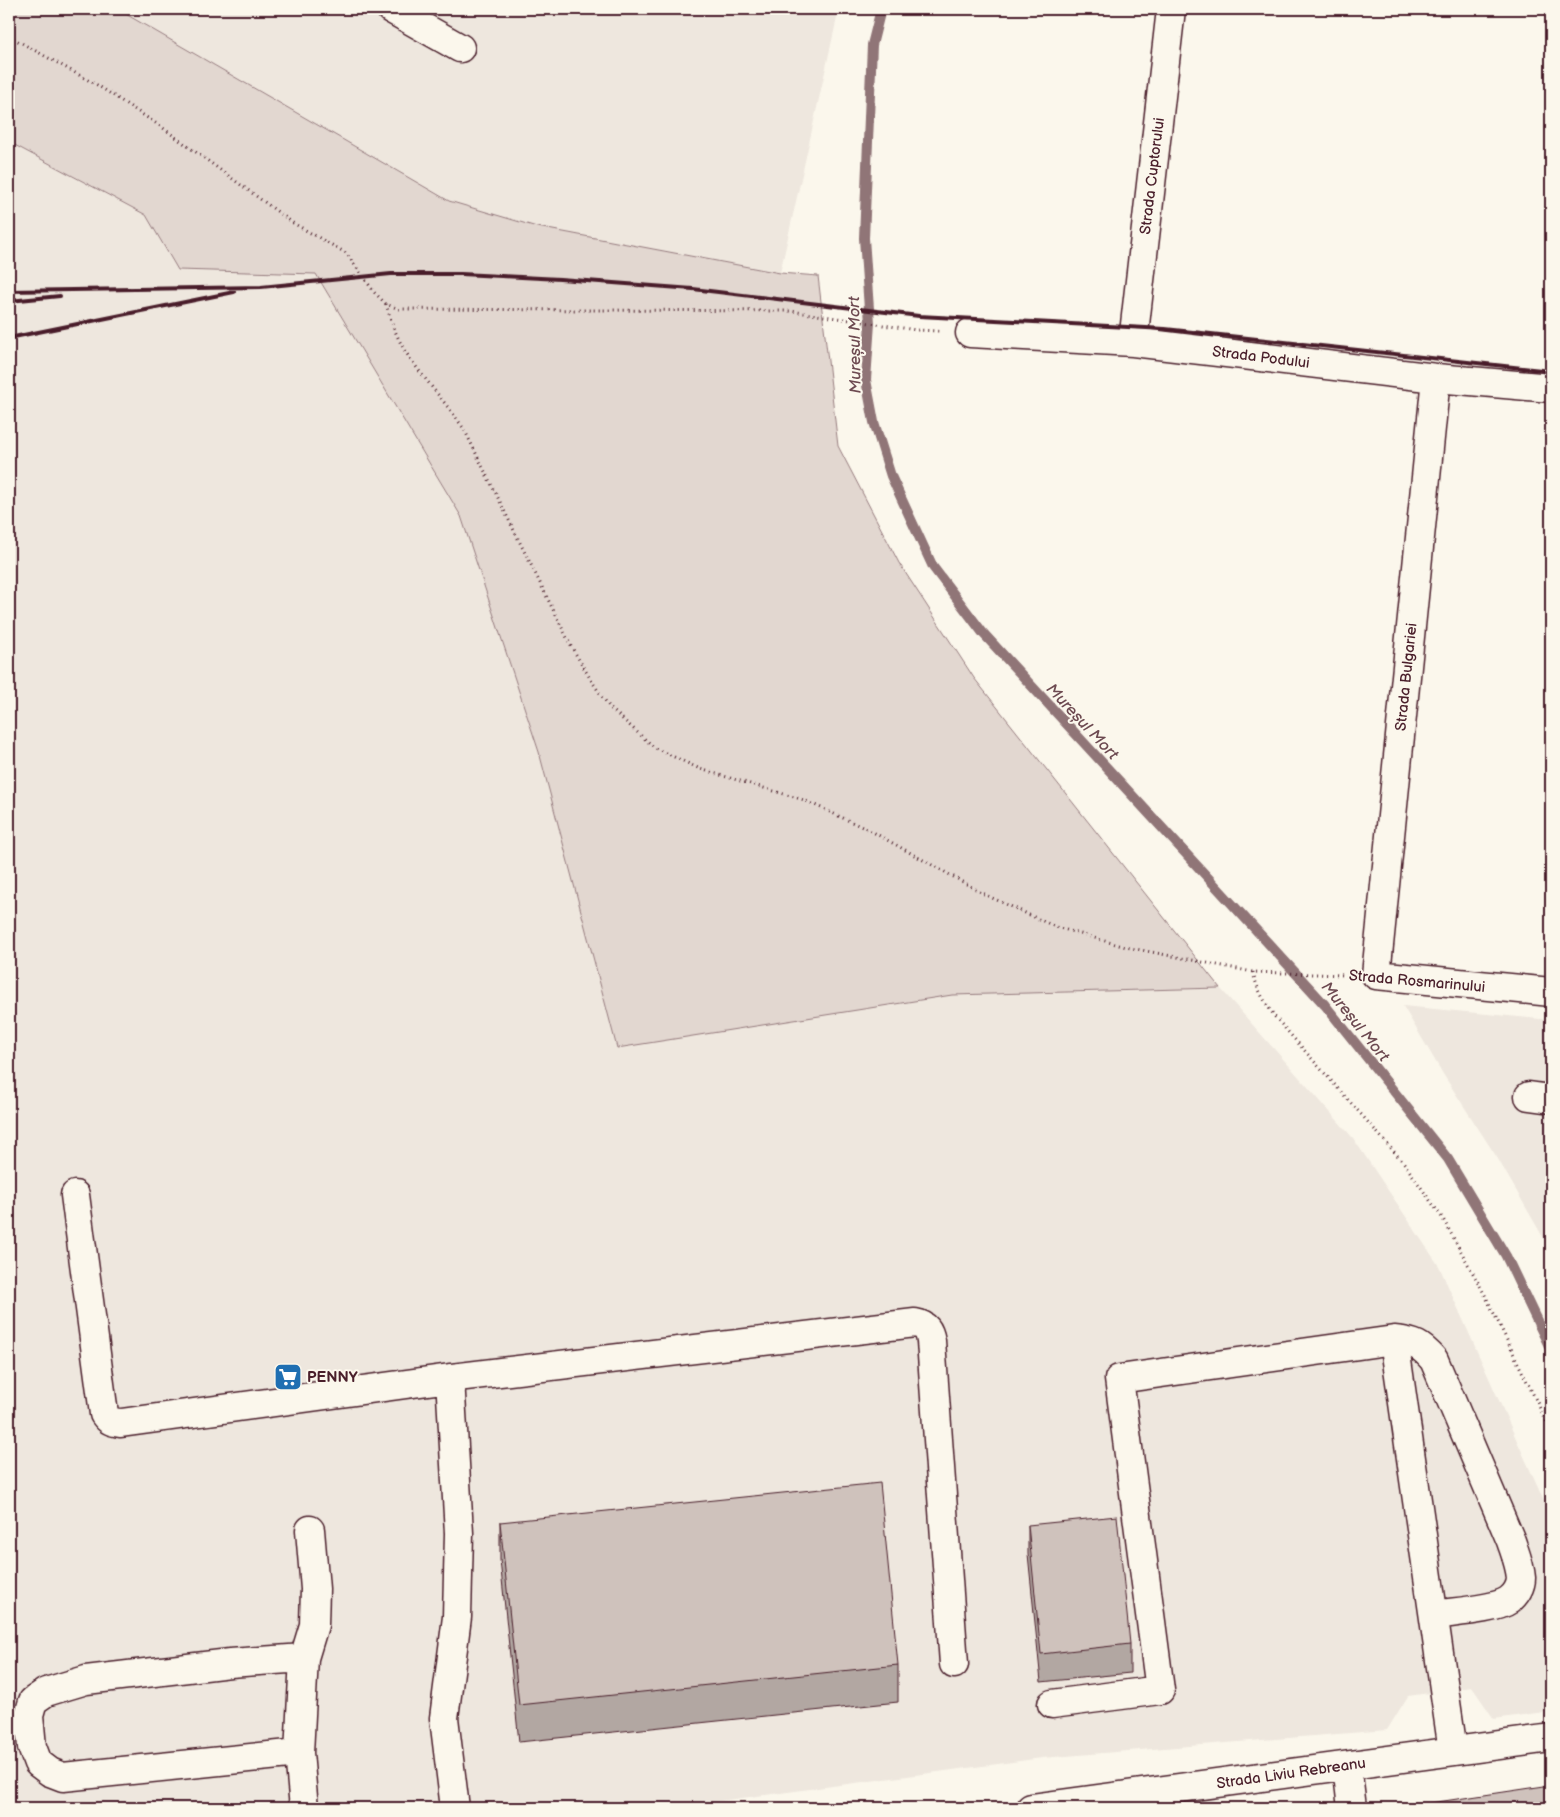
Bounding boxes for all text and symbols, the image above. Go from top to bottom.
street label: Strada Cuptorului [1136,117,1169,236]
water label: Mureșul Mort [845,295,866,394]
street label: Strada Podului [1211,342,1311,373]
street label: Strada Bulgariei [1391,622,1422,732]
water label: Mureșul Mort [1042,680,1123,765]
street label: Strada Rosmarinului [1348,966,1486,997]
water label: Mureșul Mort [1317,978,1393,1066]
supermarket icon: PENNY [273,1362,303,1392]
place label: PENNY [307,1368,358,1387]
street label: Strada Liviu Rebreanu [1215,1754,1367,1793]

